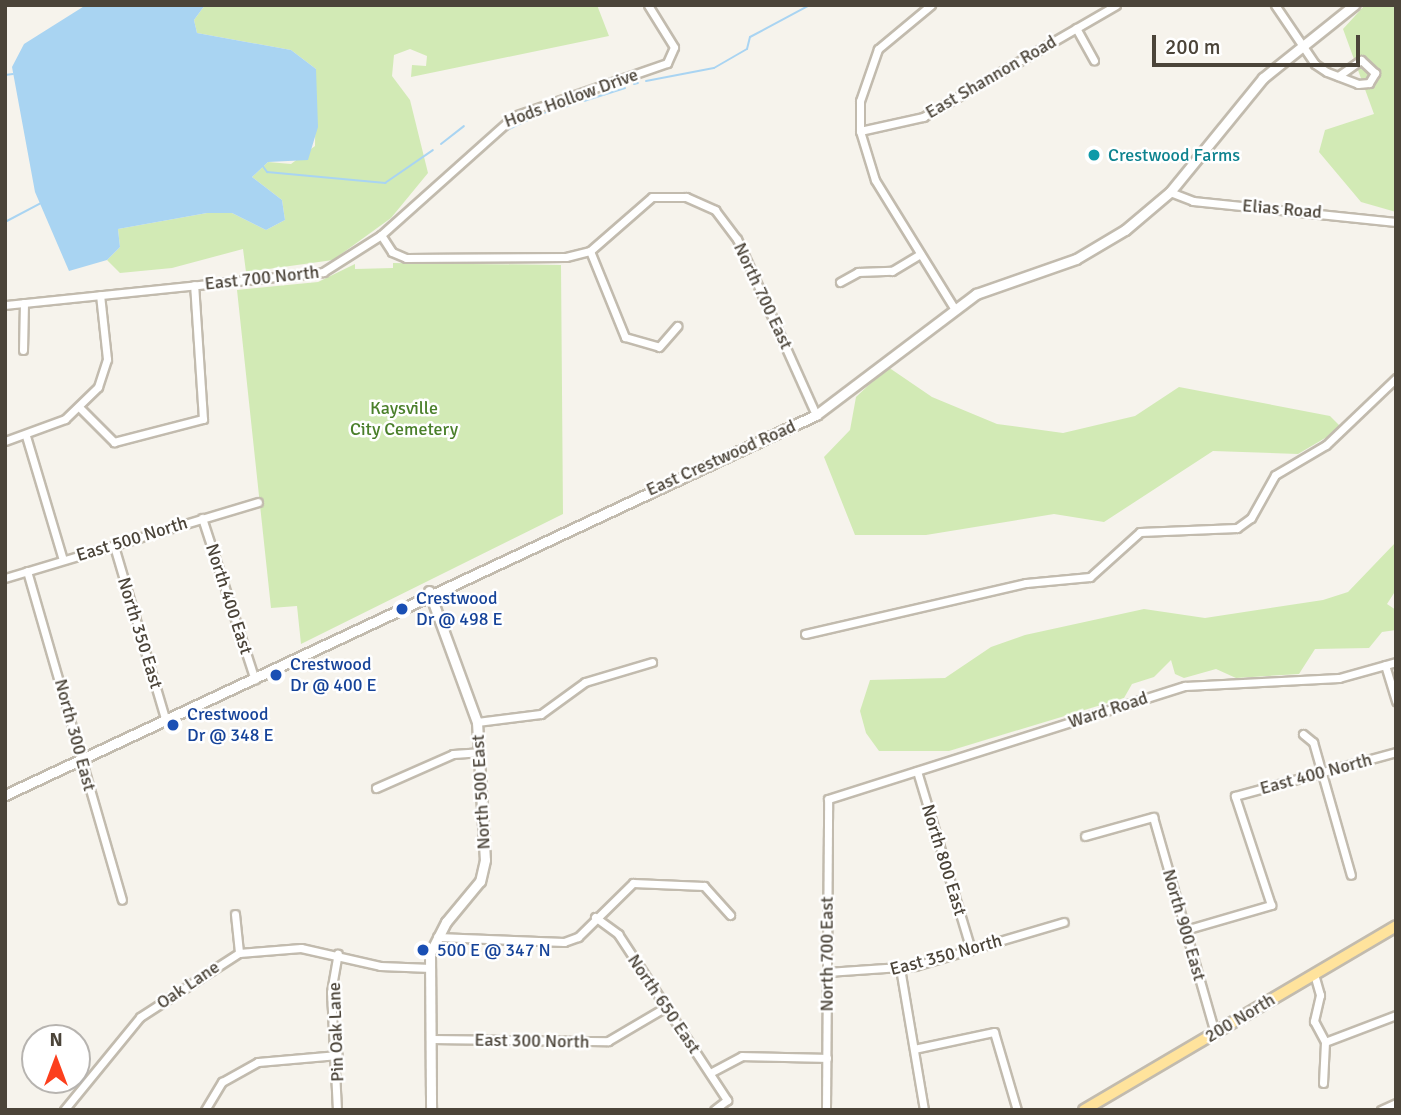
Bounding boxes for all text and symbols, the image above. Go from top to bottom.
scale bar [1156,21,1364,65]
street label: East Shannon Road [922,31,1060,123]
text: 200 m [1165,34,1220,60]
street label: Hods Hollow Drive [501,64,641,132]
place label: Crestwood Farms [1108,144,1240,166]
marker: Crestwood Farms [1086,147,1102,163]
street label: Elias Road [1241,195,1323,223]
street label: North 700 East [729,239,797,353]
street label: East 700 North [204,261,320,295]
park label: Kaysville City Cemetery [350,398,458,440]
street label: East Crestwood Road [643,415,799,501]
street label: East 500 North [74,512,190,566]
street label: North 400 East [201,541,257,657]
street label: North 350 East [113,575,167,691]
place label: Crestwood Dr @ 498 E [416,588,503,630]
marker: Crestwood Dr @ 498 E [394,601,410,617]
place label: Crestwood Dr @ 400 E [290,654,377,696]
marker: Crestwood Dr @ 400 E [268,667,284,683]
street label: North 300 East [50,677,100,793]
street label: Ward Road [1066,687,1150,733]
place label: Crestwood Dr @ 348 E [187,704,274,746]
marker: Crestwood Dr @ 348 E [165,717,181,733]
street label: North 500 East [467,734,495,850]
street label: East 400 North [1258,749,1374,799]
street label: North 800 East [917,802,971,918]
street label: North 900 East [1158,867,1210,983]
street label: North 700 East [816,896,838,1012]
street label: East 350 North [888,930,1004,980]
place label: 500 E @ 347 N [437,939,551,961]
marker: 500 E @ 347 N [415,942,431,958]
street label: North 650 East [623,950,705,1058]
street label: Oak Lane [153,956,223,1014]
street label: Pin Oak Lane [323,982,349,1082]
street label: 200 North [1201,989,1279,1047]
north arrow [21,1024,91,1094]
text: N [49,1028,63,1052]
street label: East 300 North [474,1029,590,1053]

